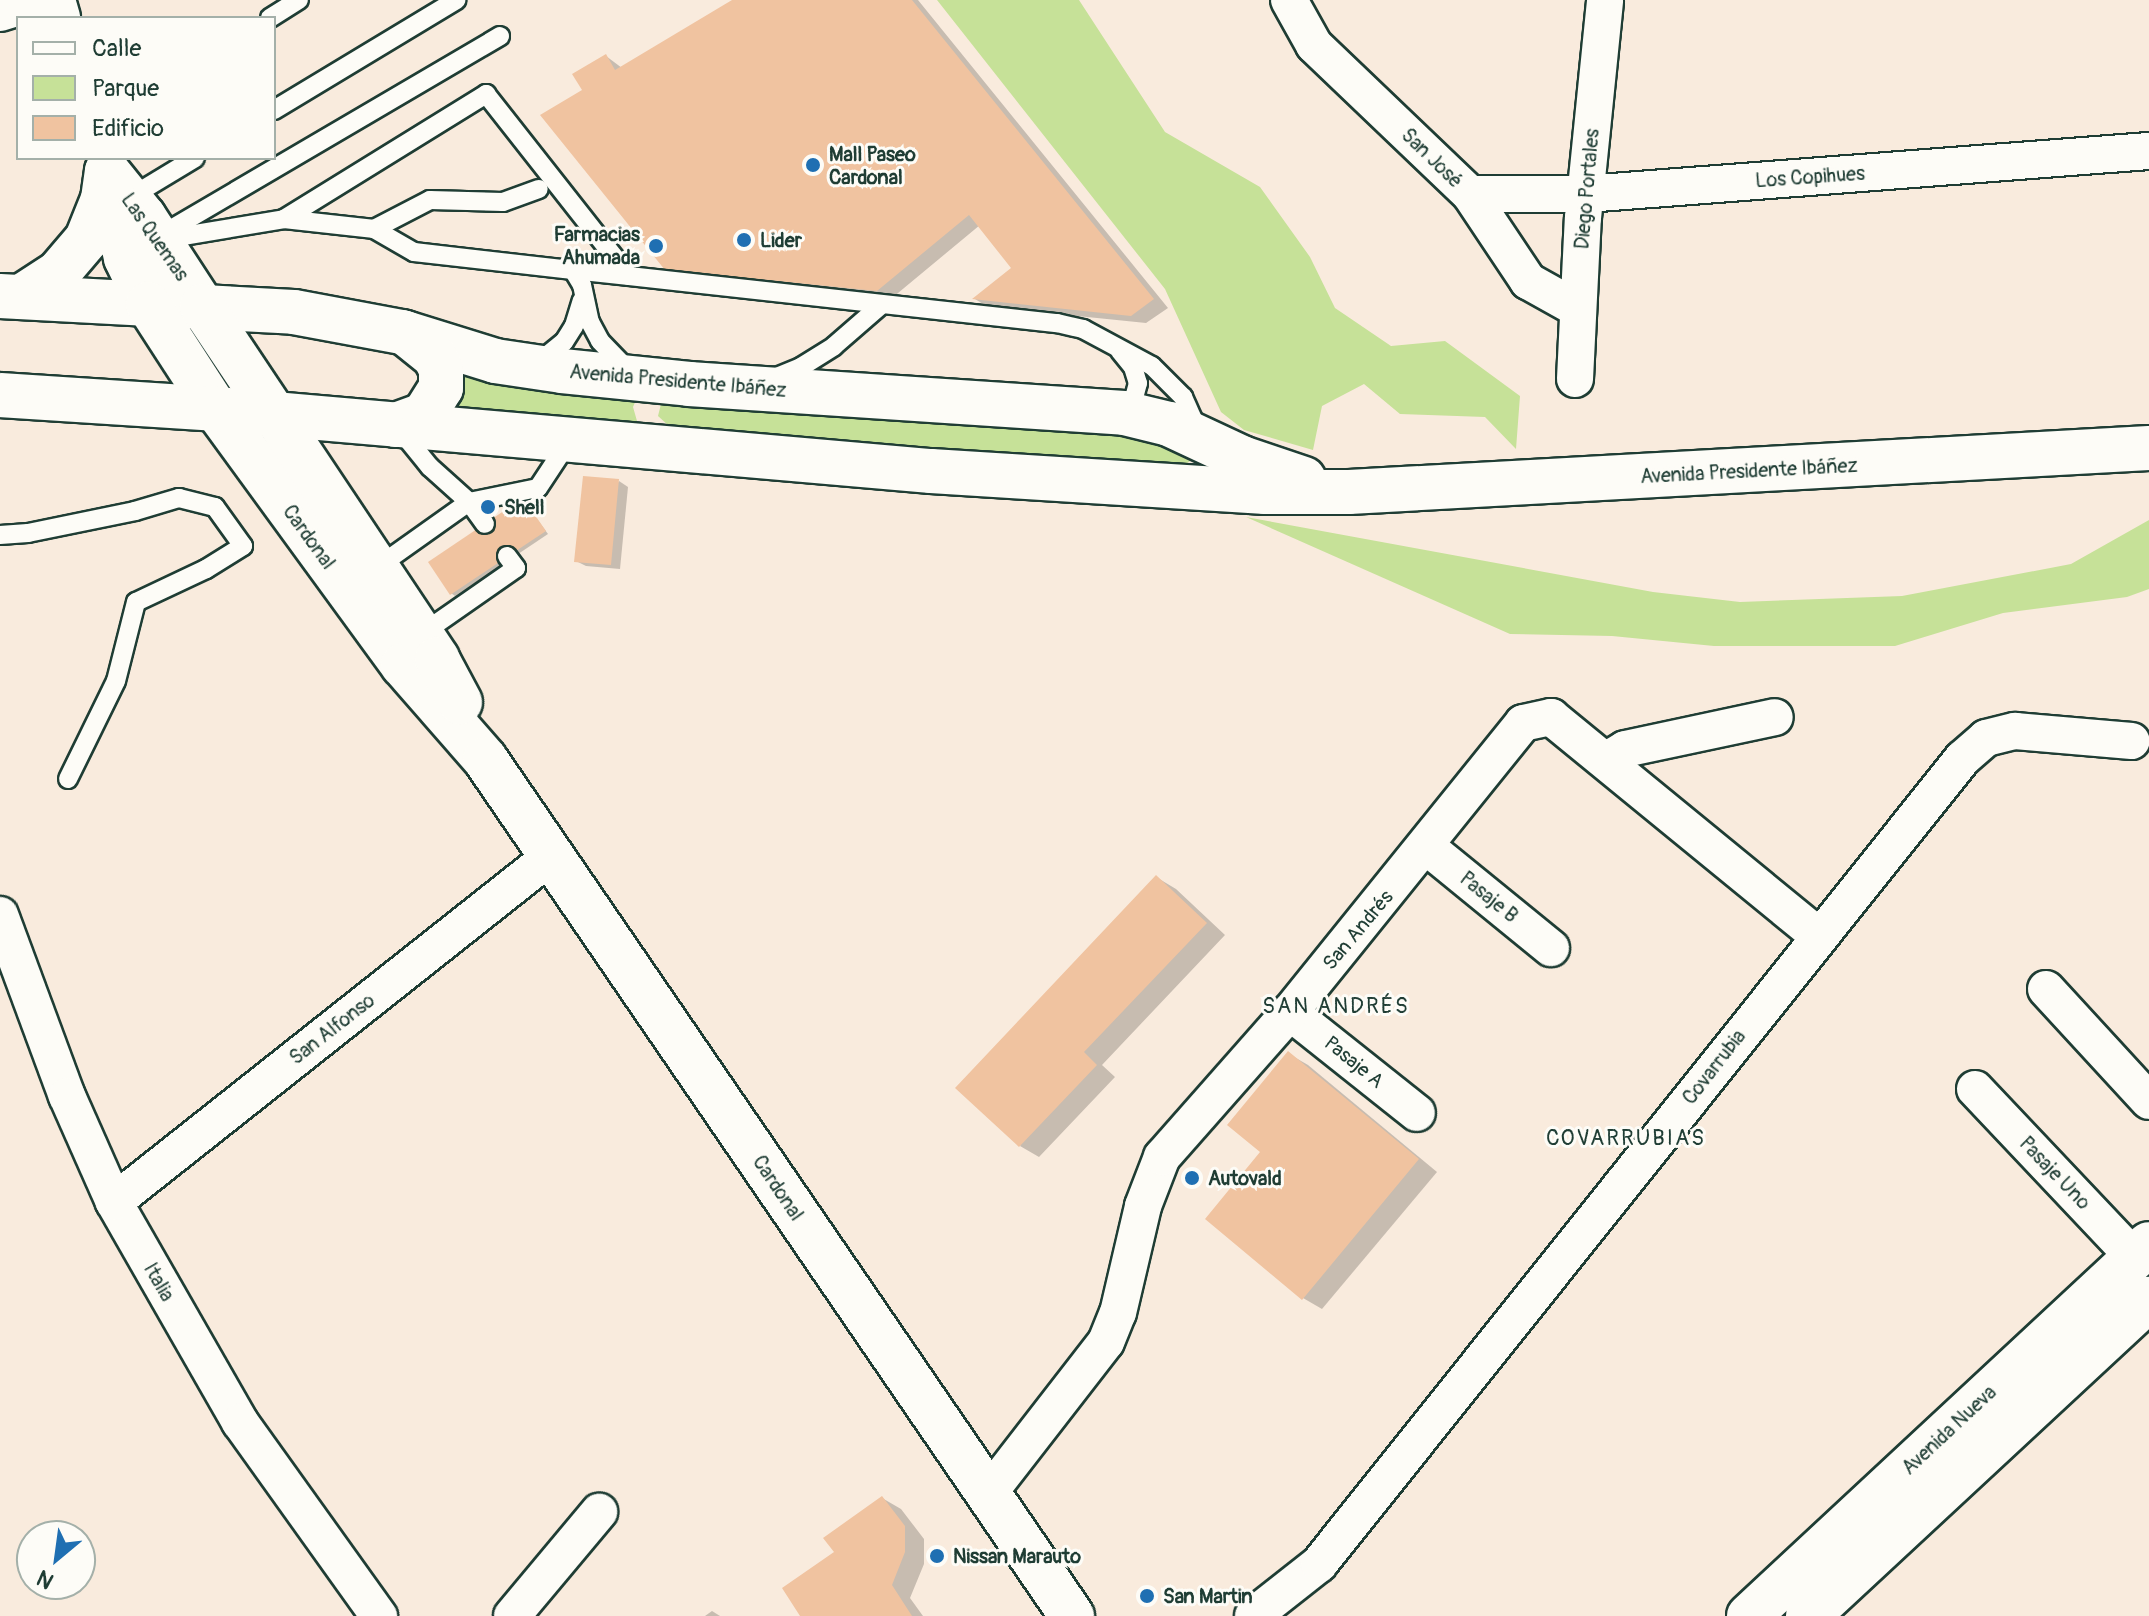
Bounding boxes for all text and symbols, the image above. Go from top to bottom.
legend [16,16,276,160]
text: Calle [92,34,141,63]
text: Parque [92,74,159,103]
text: Edificio [92,114,164,143]
street label: San José [1396,123,1468,193]
street label: Diego Portales [1570,128,1604,250]
place label: Mall Paseo Cardonal [829,142,916,189]
marker: Mall Paseo Cardonal [804,156,822,174]
street label: Los Copihues [1754,161,1866,193]
street label: Las Quemas [116,188,194,286]
place label: Farmacias Ahumada [554,222,640,269]
place label: Lider [760,228,802,252]
marker: Lider [735,231,753,249]
marker: Farmacias Ahumada [647,237,665,255]
street label: Avenida Presidente Ibáñez [568,360,788,402]
street label: Avenida Presidente Ibáñez [1640,453,1858,489]
place label: Shell [504,495,544,519]
marker: Shell [479,498,497,516]
street label: Cardonal [278,500,340,574]
street label: Pasaje B [1455,866,1523,928]
street label: San Andrés [1318,885,1398,975]
street label: San Alfonso [284,988,380,1070]
district label: SAN ANDRÉS [1262,994,1410,1020]
street label: Covarrubia [1677,1025,1751,1109]
street label: Pasaje A [1319,1031,1389,1093]
district label: COVARRUBIAS [1546,1126,1706,1152]
street label: Pasaje Uno [2014,1131,2096,1215]
street label: Cardonal [747,1151,809,1225]
place label: Autovald [1208,1166,1282,1190]
marker: Autovald [1183,1169,1201,1187]
street label: Italia [138,1258,180,1306]
street label: Avenida Nueva [1897,1380,2001,1480]
north arrow [16,1520,96,1600]
place label: Nissan Marauto [953,1544,1081,1568]
marker: Nissan Marauto [928,1547,946,1565]
text: N [32,1563,59,1595]
place label: San Martin [1163,1584,1253,1608]
marker: San Martin [1138,1587,1156,1605]

